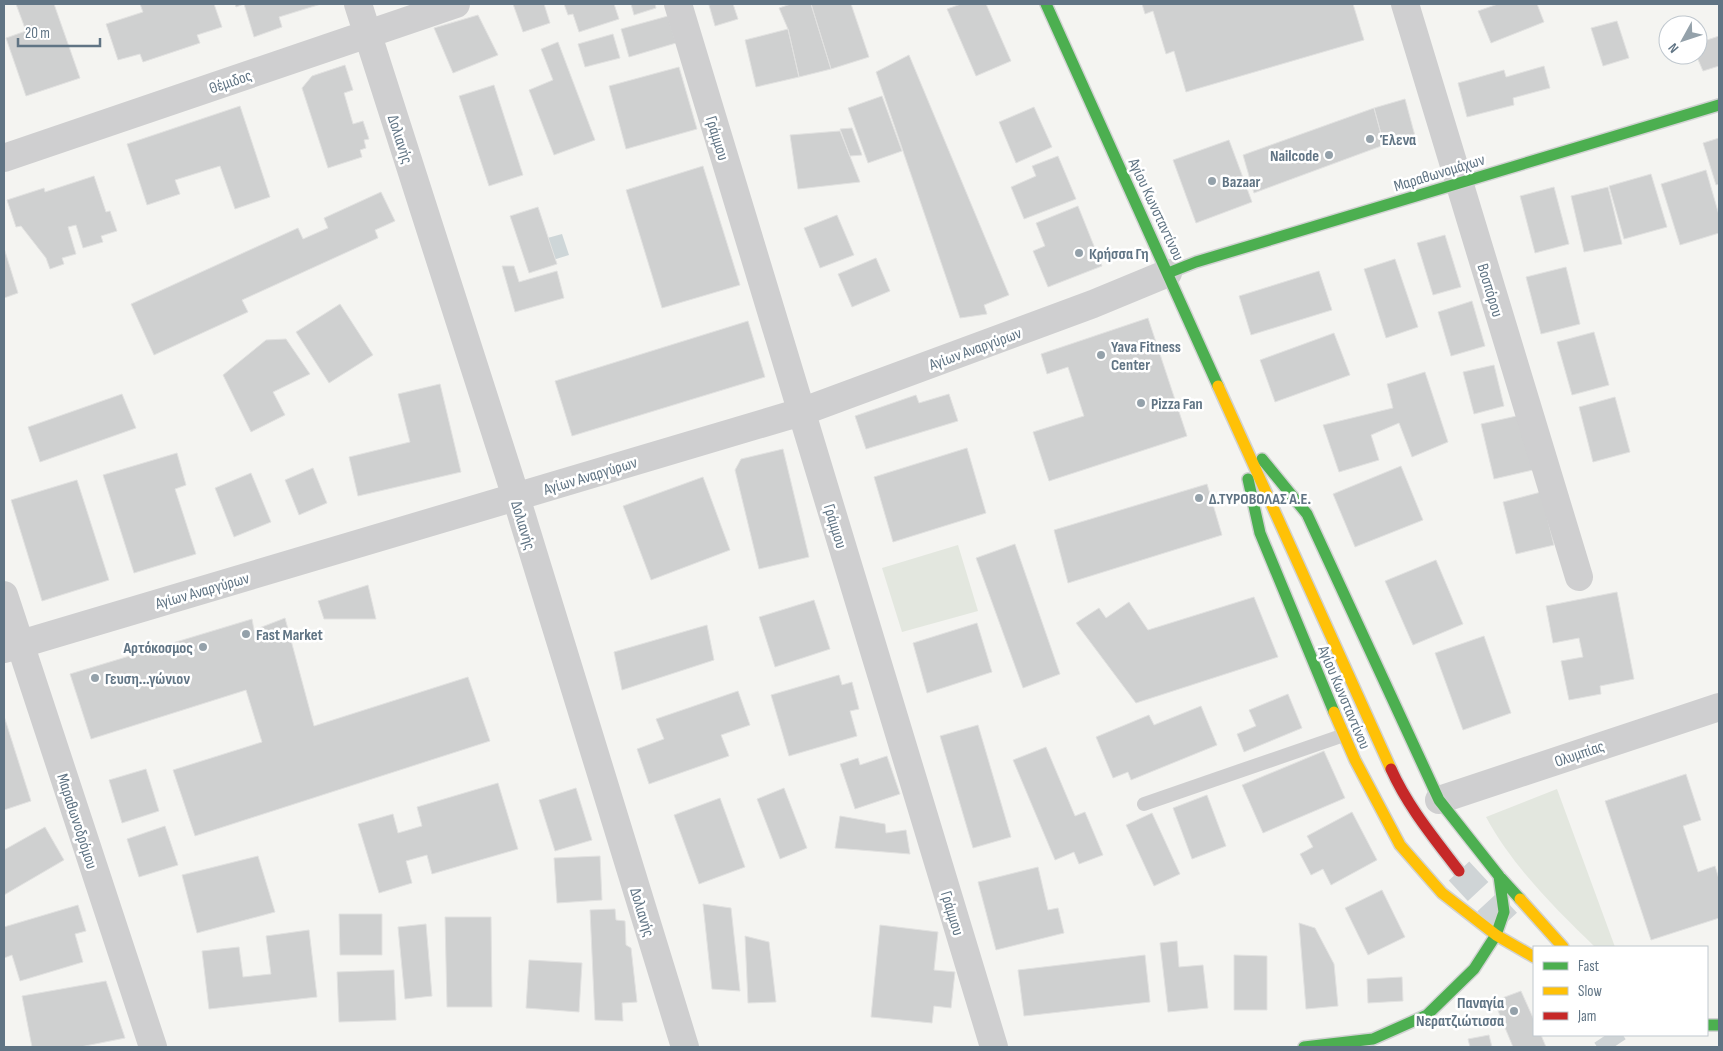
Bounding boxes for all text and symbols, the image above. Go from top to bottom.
scale bar [18,15,100,47]
north arrow [1658,15,1708,65]
text: 20 m [25,24,50,43]
text: N [1665,40,1682,56]
street label: Θέμιδος [207,66,254,99]
street label: Δολιανής [383,113,416,166]
street label: Γράμμου [701,114,732,163]
place label: Έλενα [1379,131,1416,150]
marker: Έλενα [1364,133,1376,145]
place label: Nailcode [1270,147,1319,166]
marker: Nailcode [1323,149,1335,161]
street label: Μαραθωνομάχων [1392,151,1487,196]
street label: Αγίου Κωνσταντίνου [1123,155,1188,264]
place label: Bazaar [1222,173,1260,192]
marker: Bazaar [1206,175,1218,187]
place label: Κρήσσα Γη [1089,245,1149,264]
marker: Κρήσσα Γη [1073,247,1085,259]
street label: Βοσπόρου [1472,262,1507,319]
street label: Αγίων Αναργύρων [926,324,1024,375]
place label: Yava Fitness Center [1111,338,1181,375]
marker: Yava Fitness Center [1095,349,1107,361]
place label: Pizza Fan [1151,395,1203,414]
marker: Pizza Fan [1135,397,1147,409]
street label: Αγίων Αναργύρων [540,453,639,500]
place label: Δ.ΤΥΡΟΒΟΛΑΣ Α.Ε. [1209,490,1311,509]
marker: Δ.ΤΥΡΟΒΟΛΑΣ Α.Ε. [1193,492,1205,504]
street label: Δολιανής [506,499,539,552]
street label: Γράμμου [819,502,850,551]
street label: Αγίων Αναργύρων [152,569,252,614]
place label: Fast Market [256,626,323,645]
marker: Fast Market [240,628,252,640]
place label: Αρτόκοσμος [122,639,193,658]
marker: Αρτόκοσμος [197,641,209,653]
street label: Αγίου Κωνσταντίνου [1313,642,1374,752]
place label: Γευση...γώνιον [105,670,190,689]
marker: Γευση...γώνιον [89,672,101,684]
street label: Ολυμπίας [1552,737,1607,772]
street label: Μαραθωνοδρόμου [52,771,101,871]
street label: Δολιανής [625,886,658,939]
street label: Γράμμου [936,889,967,938]
legend [1533,946,1708,1036]
text: Fast [1578,957,1600,976]
text: Slow [1578,982,1602,1001]
place label: Παναγία Νερατζιώτισσα [1416,994,1504,1031]
marker: Παναγία Νερατζιώτισσα [1508,1005,1520,1017]
text: Jam [1577,1007,1596,1026]

